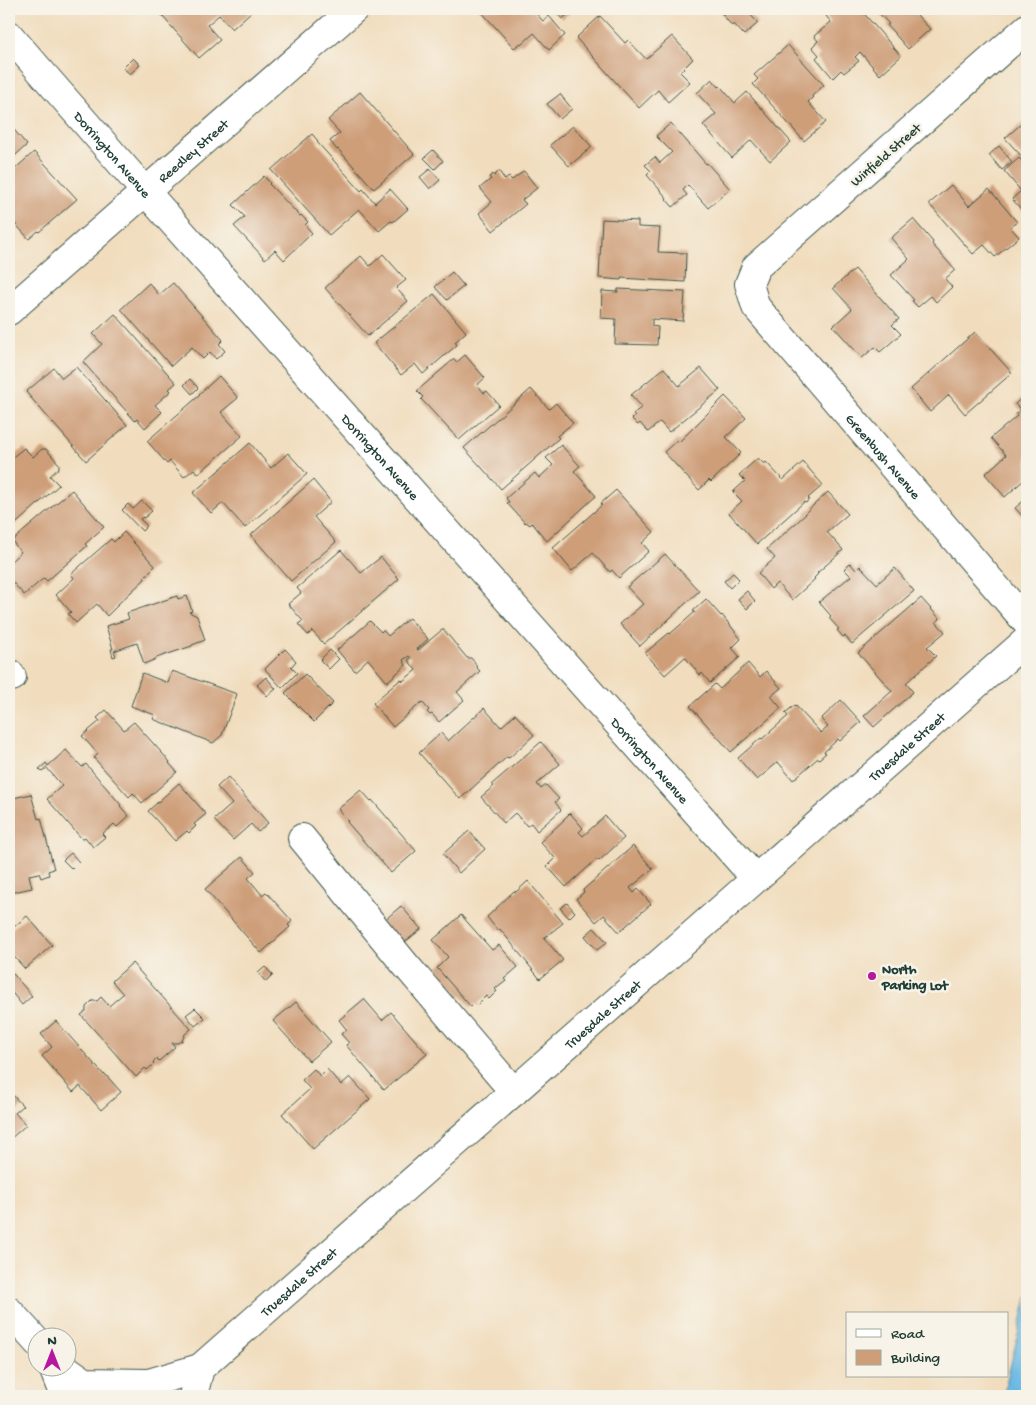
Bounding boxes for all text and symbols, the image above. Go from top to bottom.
street label: Dorrington Avenue [68,108,154,203]
street label: Reedley Street [156,116,234,188]
street label: Winfield Street [848,120,926,191]
street label: Dorrington Avenue [336,411,422,505]
street label: Greenbush Avenue [841,411,924,504]
street label: Truesdale Street [866,709,951,787]
street label: Dorrington Avenue [605,715,692,809]
place label: North Parking Lot [881,962,949,995]
marker: North Parking Lot [866,970,878,982]
street label: Truesdale Street [562,977,647,1054]
street label: Truesdale Street [258,1244,343,1322]
legend [846,1312,1008,1378]
text: Road [891,1326,925,1344]
north arrow [28,1328,78,1378]
text: N [47,1333,57,1350]
text: Building [890,1350,940,1368]

